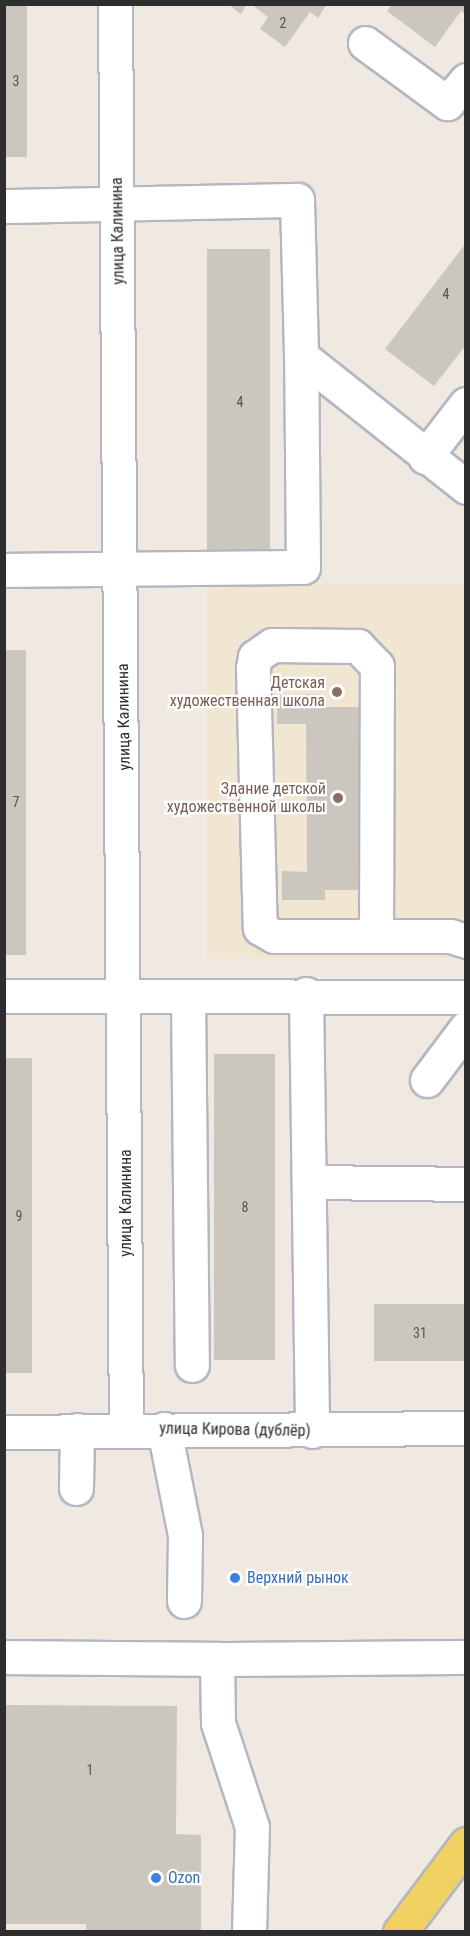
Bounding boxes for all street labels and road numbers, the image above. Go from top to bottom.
street label: улица Калинина [107,177,129,285]
street label: улица Калинина [113,663,135,771]
street label: улица Калинина [116,1149,136,1257]
street label: улица Кирова (дублёр) [159,1419,311,1441]

